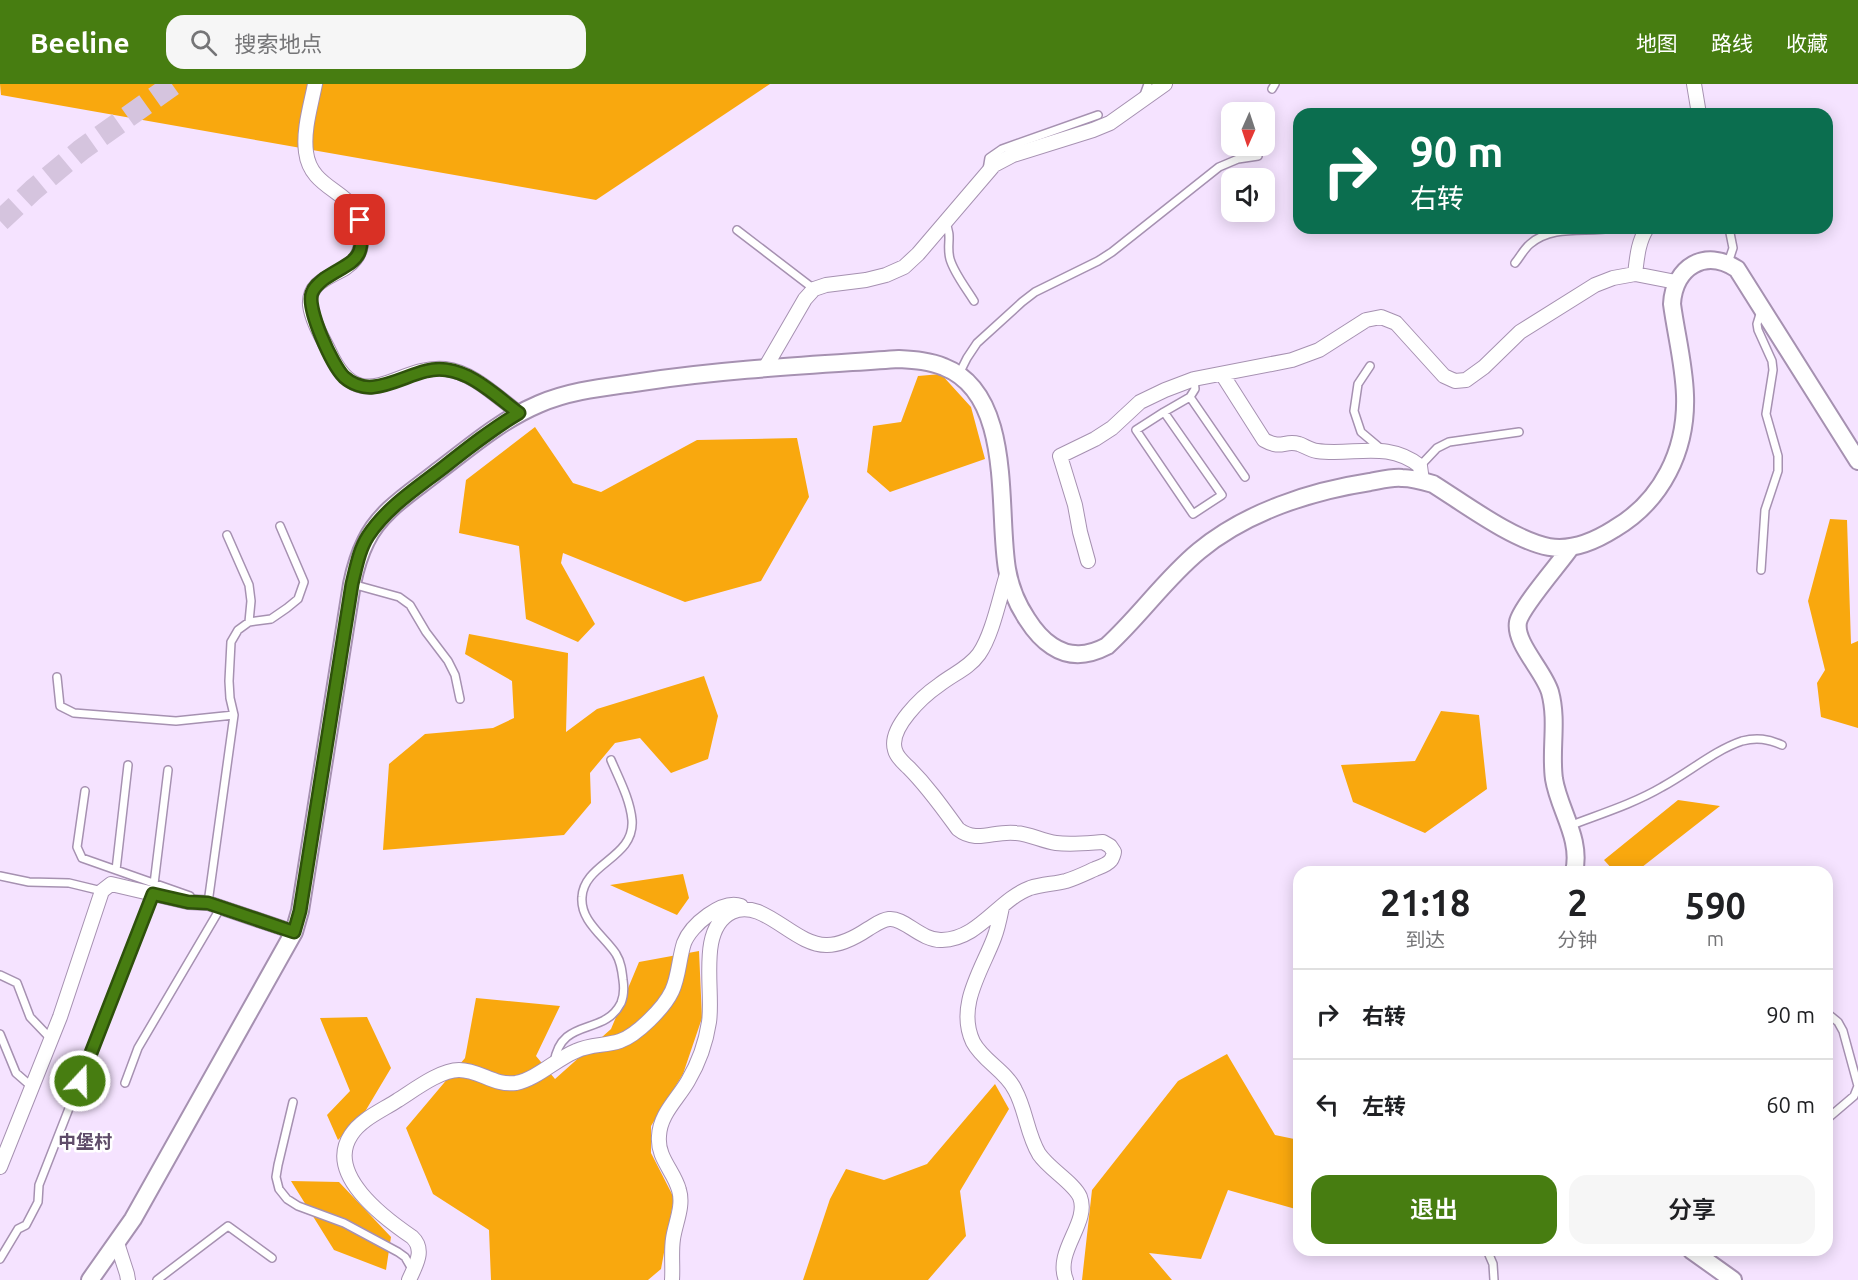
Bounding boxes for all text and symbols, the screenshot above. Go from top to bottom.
search box [166,15,586,69]
icon: search [187,26,220,59]
text: Beeline [30,27,130,58]
text: 搜索地点 [235,31,323,56]
text: 地图 [1636,31,1678,55]
text: 路线 [1711,31,1753,55]
text: 收藏 [1786,31,1828,55]
north arrow [1221,102,1275,156]
map controls [1221,102,1275,222]
text: 90 m [1410,128,1504,175]
icon: right [1311,132,1389,210]
button: sound [1221,168,1275,222]
text: 右转 [1410,183,1464,213]
pin [334,194,385,245]
icon: arrive [343,203,376,236]
text: 21:18 [1380,882,1470,923]
text: 2 [1567,882,1588,923]
text: 590 [1685,885,1746,926]
text: m [1707,927,1724,950]
text: 到达 [1405,928,1445,951]
text: 分钟 [1558,928,1598,951]
icon: right [1311,998,1344,1031]
text: 90 m [1766,1002,1815,1027]
text: 右转 [1362,1003,1406,1028]
position arrow [48,1049,112,1113]
icon: left [1311,1088,1344,1121]
text: 60 m [1766,1092,1815,1117]
text: 左转 [1362,1093,1406,1118]
district label: 中堡村 [58,1131,112,1151]
button: 退出 [1311,1175,1557,1244]
button: 分享 [1569,1175,1815,1244]

